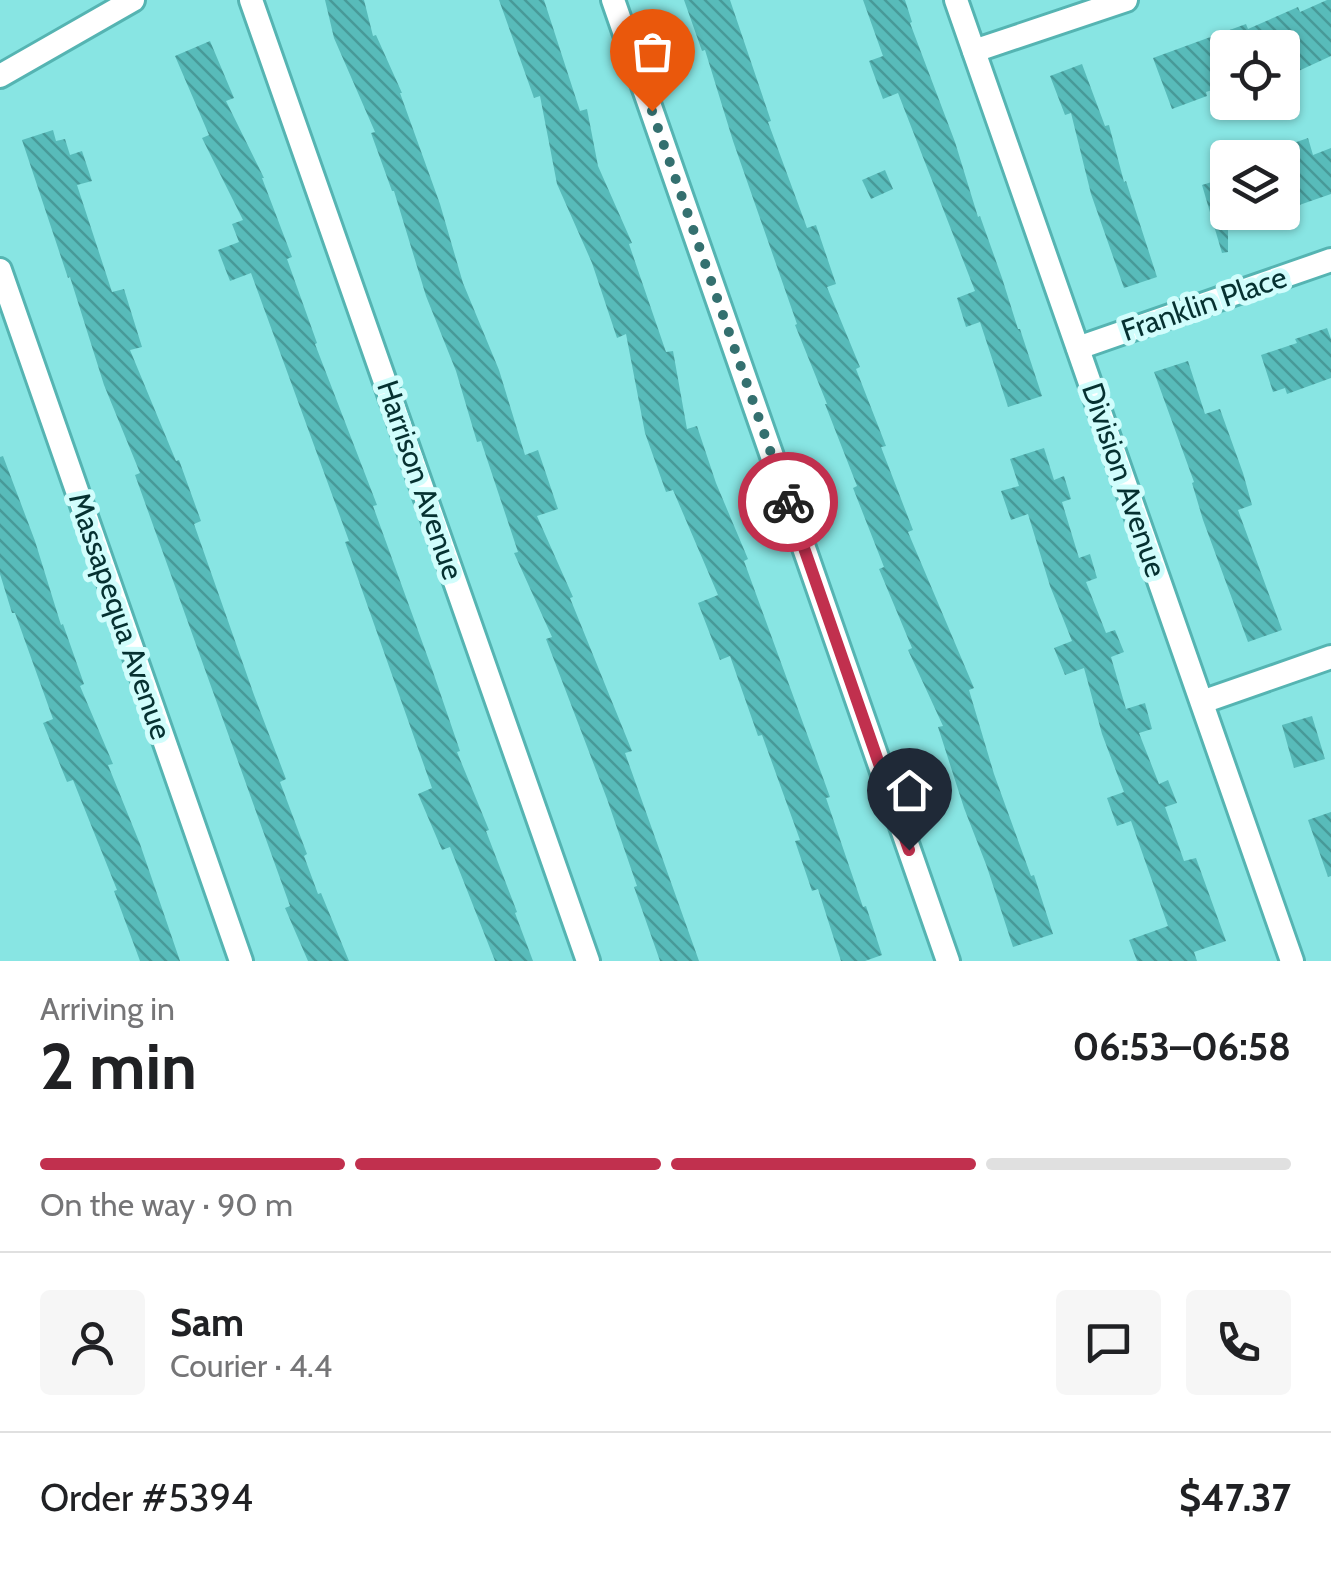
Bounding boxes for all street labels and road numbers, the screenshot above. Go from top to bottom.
street label: Franklin Place [1116,258,1291,349]
street label: Harrison Avenue [369,375,472,584]
street label: Division Avenue [1074,378,1175,582]
street label: Massapequa Avenue [61,488,180,744]

